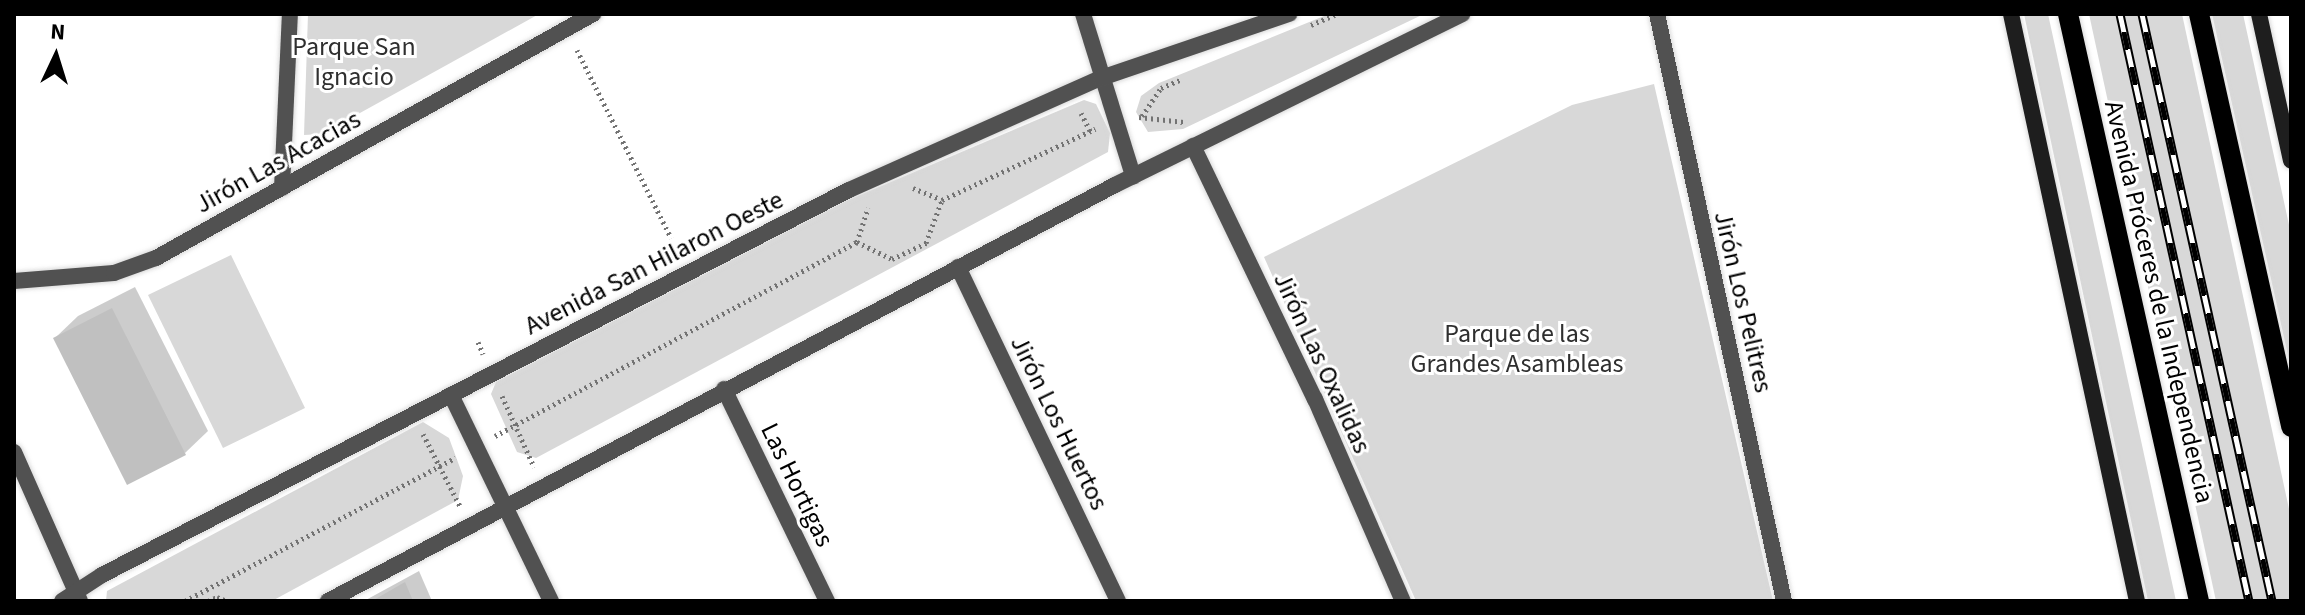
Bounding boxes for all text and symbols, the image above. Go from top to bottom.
north arrow [16,16,96,96]
text: N [49,16,66,49]
park label: Parque San Ignacio [292,31,416,92]
street label: Avenida Próceres de la Independencia [2097,98,2221,506]
street label: Jirón Las Acacias [190,104,366,220]
street label: Avenida San Hilaron Oeste [520,184,788,342]
street label: Jirón Los Pelitres [1707,208,1779,396]
street label: Jirón Las Oxalidas [1266,268,1378,458]
park label: Parque de las Grandes Asambleas [1411,318,1623,380]
street label: Jirón Los Huertos [1003,331,1115,515]
street label: Las Hortigas [754,418,840,552]

